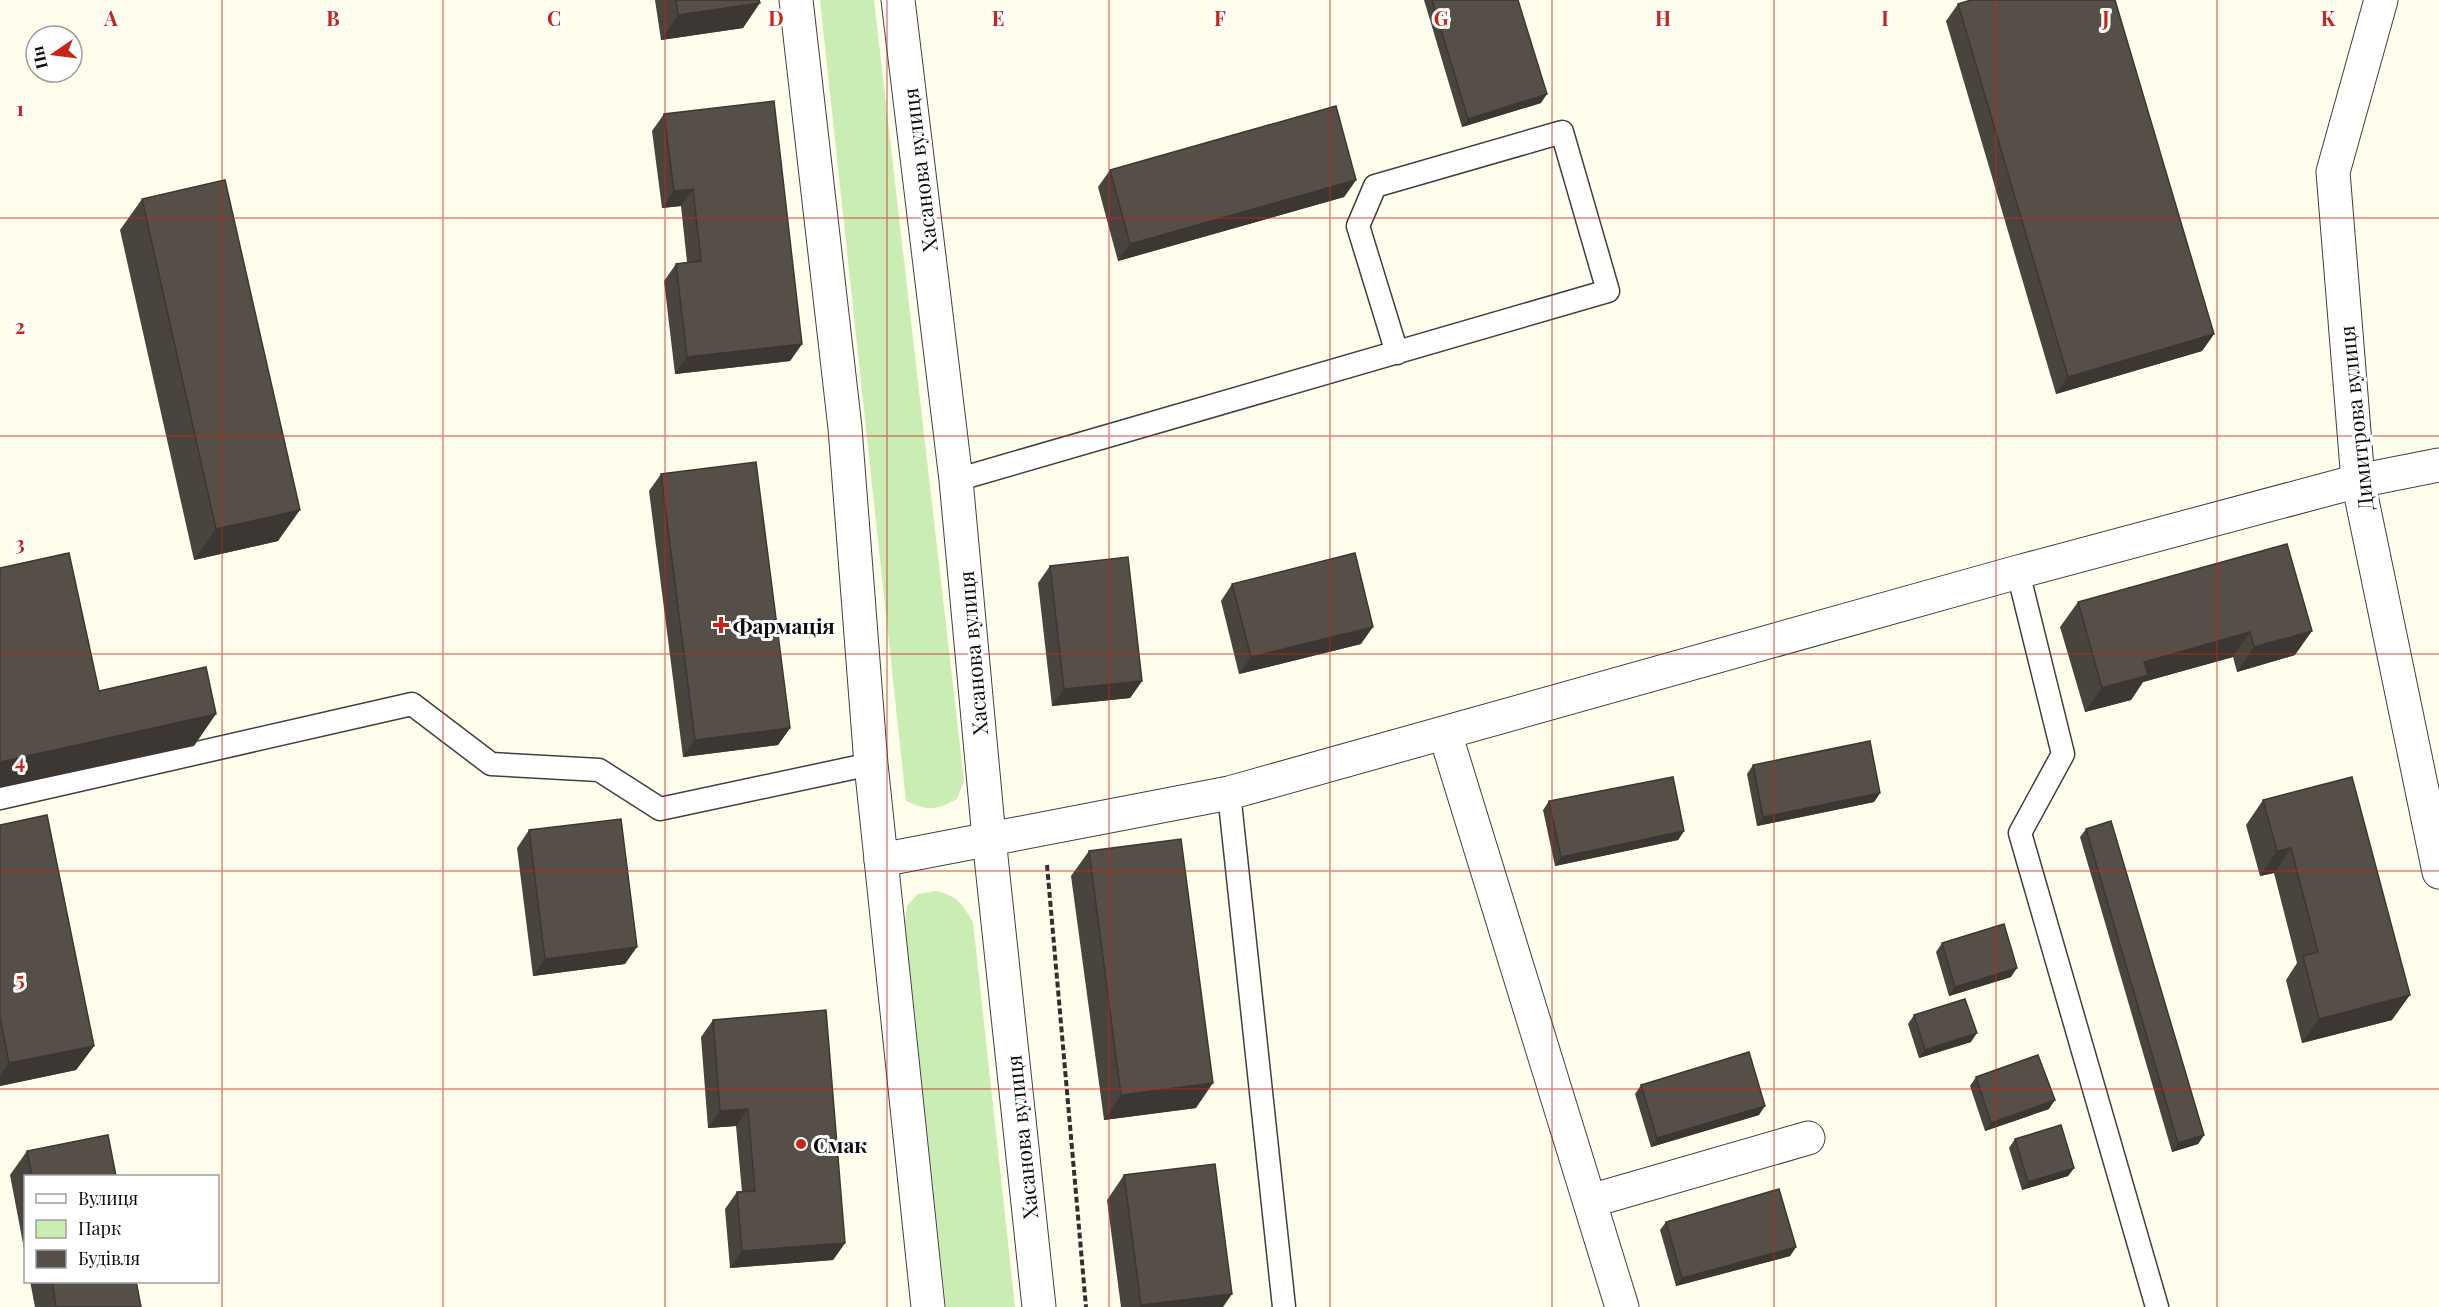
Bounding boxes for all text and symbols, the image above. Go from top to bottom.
text: A [103,4,118,31]
text: B [326,4,340,31]
text: C [547,4,561,31]
text: D [768,4,784,31]
text: E [992,4,1004,31]
text: F [1214,4,1226,31]
text: G [1434,4,1449,31]
text: H [1655,4,1671,31]
text: I [1881,4,1889,31]
text: J [2101,4,2110,31]
text: K [2321,4,2336,31]
north arrow [24,24,84,84]
text: Пн [26,44,52,71]
street label: Хасанова вулиця [895,87,943,253]
text: 1 [16,94,24,121]
text: 2 [15,312,25,339]
street label: Димитрова вулиця [2331,324,2379,512]
text: 3 [15,529,25,556]
street label: Хасанова вулиця [951,570,993,736]
place label: Фармація [733,611,835,639]
marker: Фармація [714,618,728,632]
text: 4 [15,747,25,774]
text: 5 [15,965,25,992]
street label: Хасанова вулиця [998,1054,1044,1220]
place label: Смак [813,1130,867,1158]
marker: Смак [794,1137,808,1151]
legend [24,1175,219,1283]
text: Вулиця [78,1186,139,1210]
text: Парк [78,1216,121,1240]
text: Будівля [78,1246,141,1270]

